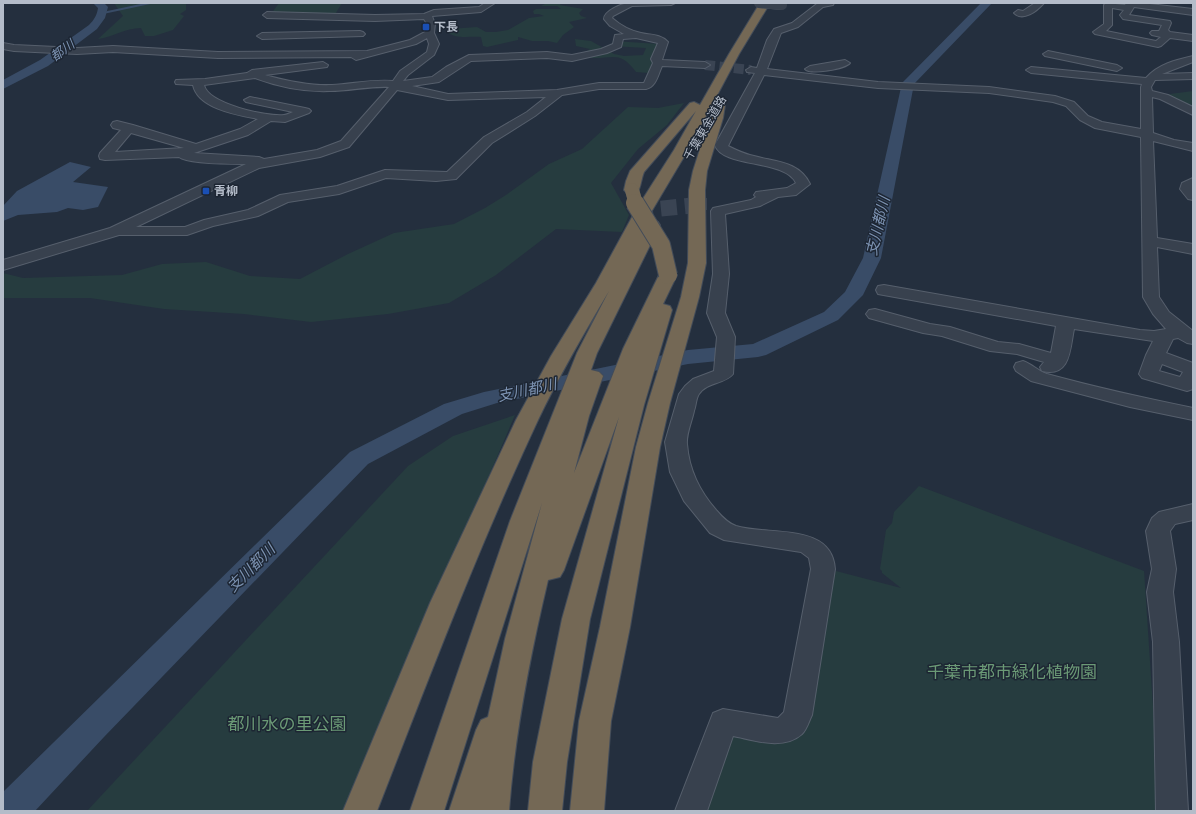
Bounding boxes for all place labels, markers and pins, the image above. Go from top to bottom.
place label: 下長 [434,18,458,36]
marker: 下長 [421,22,431,32]
place label: 青柳 [214,182,238,200]
marker: 青柳 [201,186,211,196]

